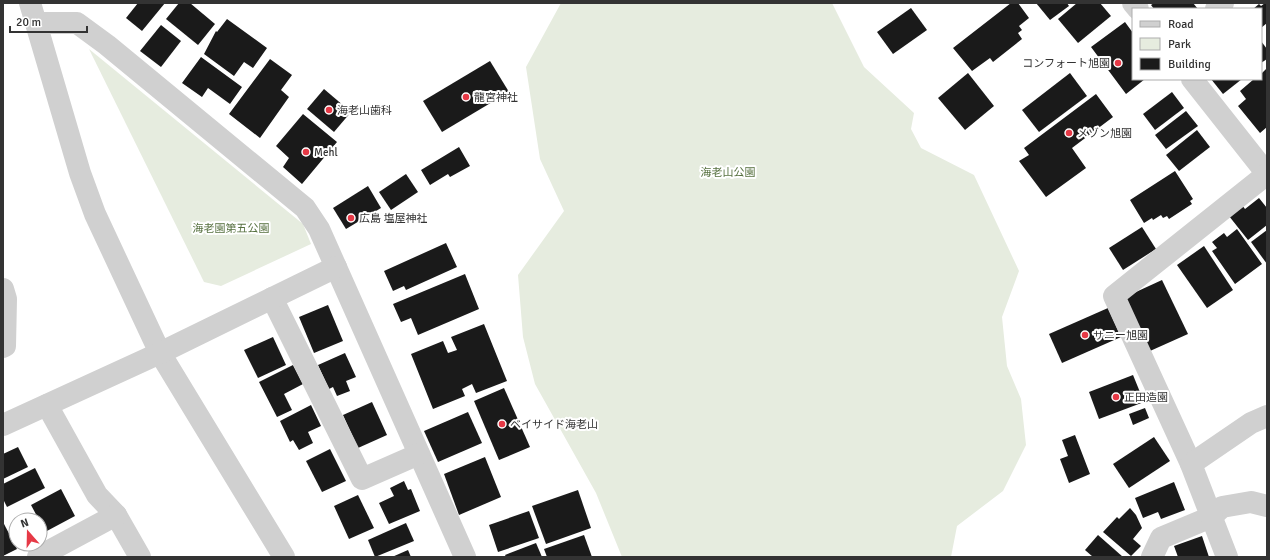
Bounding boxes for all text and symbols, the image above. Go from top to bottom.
scale bar [10,8,87,34]
legend [1132,8,1262,80]
text: 20 m [16,15,41,30]
text: Road [1168,17,1194,32]
text: Park [1168,37,1191,52]
place label: コンフォート旭園 [1022,57,1110,70]
text: Building [1168,57,1211,72]
marker: コンフォート旭園 [1113,58,1123,68]
place label: 龍宮神社 [474,91,518,104]
marker: 龍宮神社 [461,92,471,102]
place label: 海老山歯科 [337,104,392,117]
marker: 海老山歯科 [324,105,334,115]
place label: メゾン旭園 [1077,127,1132,140]
marker: メゾン旭園 [1064,128,1074,138]
place label: Mehl [314,146,338,159]
marker: Mehl [301,147,311,157]
park label: 海老山公園 [701,166,756,179]
place label: 広島 塩屋神社 [359,212,427,225]
marker: 広島 塩屋神社 [346,213,356,223]
park label: 海老園第五公園 [193,222,270,235]
place label: サニー旭園 [1093,329,1148,342]
marker: サニー旭園 [1080,330,1090,340]
place label: 正田造園 [1124,391,1168,404]
marker: 正田造園 [1111,392,1121,402]
place label: ベイサイド海老山 [510,418,598,431]
marker: ベイサイド海老山 [497,419,507,429]
north arrow [8,512,48,552]
text: N [19,516,31,530]

